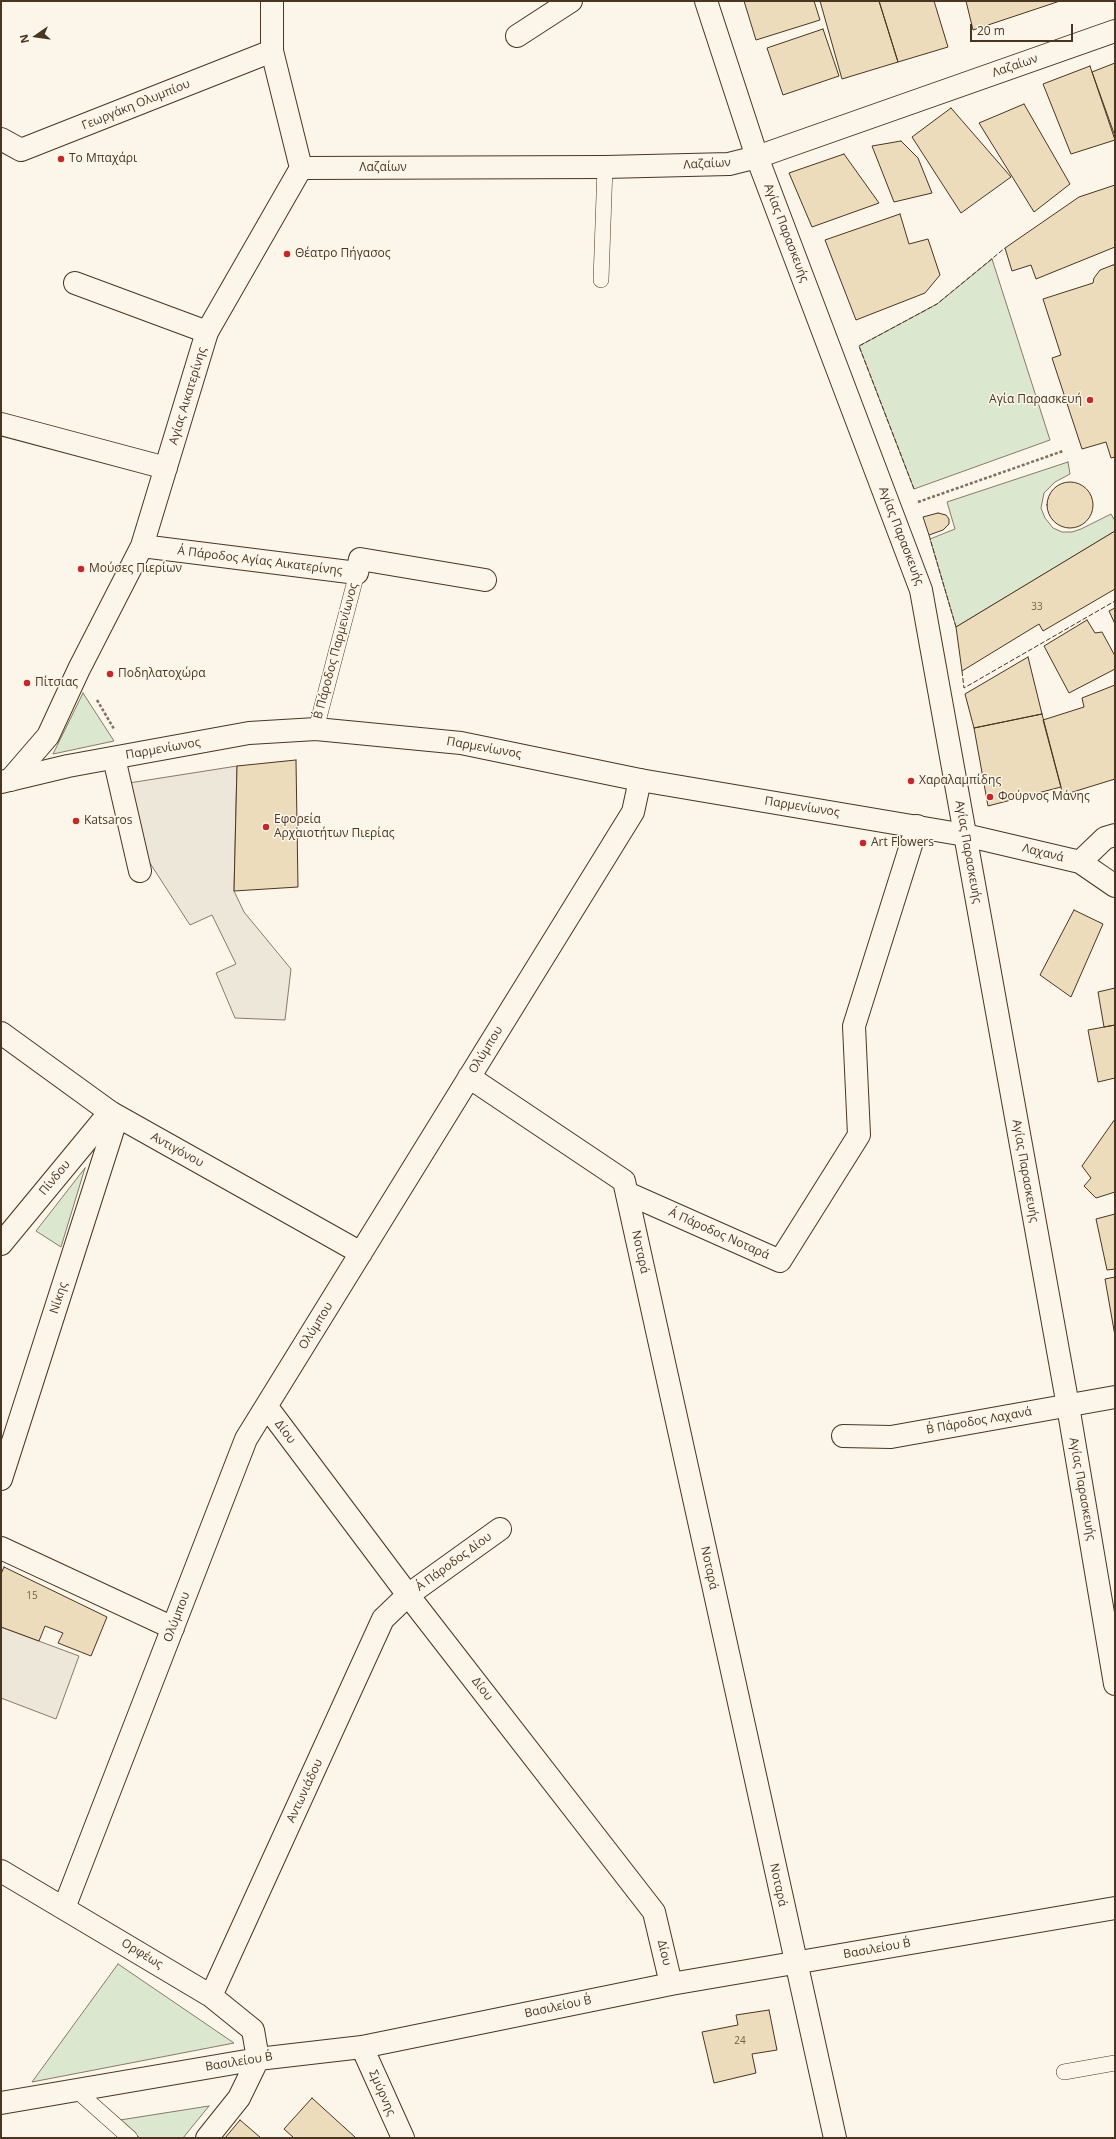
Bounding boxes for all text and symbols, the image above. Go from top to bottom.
north arrow [16,16,56,56]
scale bar [972,16,1075,42]
text: 20 m [977,22,1005,39]
text: N [16,33,32,45]
street label: Λαζαίων [990,51,1040,81]
street label: Γεωργάκη Ολυμπίου [80,77,192,133]
place label: Το Μπαχάρι [69,152,137,166]
marker: Το Μπαχάρι [56,154,66,164]
street label: Λαζαίων [683,156,731,172]
street label: Λαζαίων [359,161,407,175]
street label: Αγίας Παρασκευής [761,182,811,284]
place label: Θέατρο Πήγασος [295,247,391,261]
marker: Θέατρο Πήγασος [282,249,292,259]
street label: Αγίας Αικατερίνης [166,345,210,447]
place label: Αγία Παρασκευή [989,393,1082,407]
marker: Αγία Παρασκευή [1085,395,1095,405]
street label: Αγίας Παρασκευής [876,485,926,587]
street label: Α΄ Πάροδος Αγίας Αικατερίνης [177,544,343,578]
place label: Μούσες Πιερίων [89,562,182,576]
marker: Μούσες Πιερίων [76,564,86,574]
street label: Β΄ Πάροδος Παρμενίωνος [311,581,361,721]
house number: 33 [1031,601,1043,613]
place label: Ποδηλατοχώρα [118,667,206,681]
marker: Ποδηλατοχώρα [105,669,115,679]
place label: Πίτσιας [35,676,78,690]
marker: Πίτσιας [22,678,32,688]
street label: Παρμενίωνος [445,734,523,762]
street label: Παρμενίωνος [124,735,202,763]
place label: Χαραλαμπίδης [919,774,1001,788]
marker: Χαραλαμπίδης [906,776,916,786]
place label: Φούρνος Μάνης [998,790,1090,804]
marker: Φούρνος Μάνης [985,792,995,802]
street label: Παρμενίωνος [763,794,841,820]
street label: Αγίας Παρασκευής [952,799,984,905]
place label: Εφορεία Αρχαιοτήτων Πιερίας [274,813,395,841]
place label: Katsaros [84,814,133,828]
marker: Katsaros [71,816,81,826]
marker: Εφορεία Αρχαιοτήτων Πιερίας [261,822,271,832]
place label: Art Flowers [871,836,934,850]
marker: Art Flowers [858,838,868,848]
street label: Λαχανά [1021,841,1065,865]
street label: Ολύμπου [466,1024,506,1076]
street label: Αγίας Παρασκευής [1009,1118,1041,1224]
street label: Αντιγόνου [148,1130,206,1170]
street label: Πίνδου [36,1158,74,1198]
street label: Α΄ Πάροδος Νοταρά [667,1205,771,1263]
street label: Νοταρά [628,1229,652,1275]
street label: Νίκης [47,1280,71,1316]
street label: Ολύμπου [296,1300,336,1352]
street label: Β΄ Πάροδος Λαχανά [925,1405,1033,1437]
street label: Δίου [272,1417,298,1447]
street label: Αγίας Παρασκευής [1066,1436,1098,1542]
street label: Α΄ Πάροδος Δίου [413,1530,495,1594]
street label: Νοταρά [697,1545,721,1591]
house number: 15 [26,1590,38,1602]
street label: Ολύμπου [161,1590,193,1644]
street label: Δίου [468,1674,496,1704]
street label: Αντωνιάδου [284,1757,326,1825]
street label: Νοταρά [766,1862,790,1908]
street label: Ορφέως [119,1936,165,1972]
street label: Βασιλείου Β΄ [842,1936,912,1962]
street label: Δίου [654,1939,674,1967]
street label: Βασιλείου Β΄ [523,1993,593,2021]
house number: 24 [734,2035,746,2047]
street label: Βασιλείου Β΄ [204,2050,274,2074]
street label: Σμύρνης [366,2068,398,2118]

